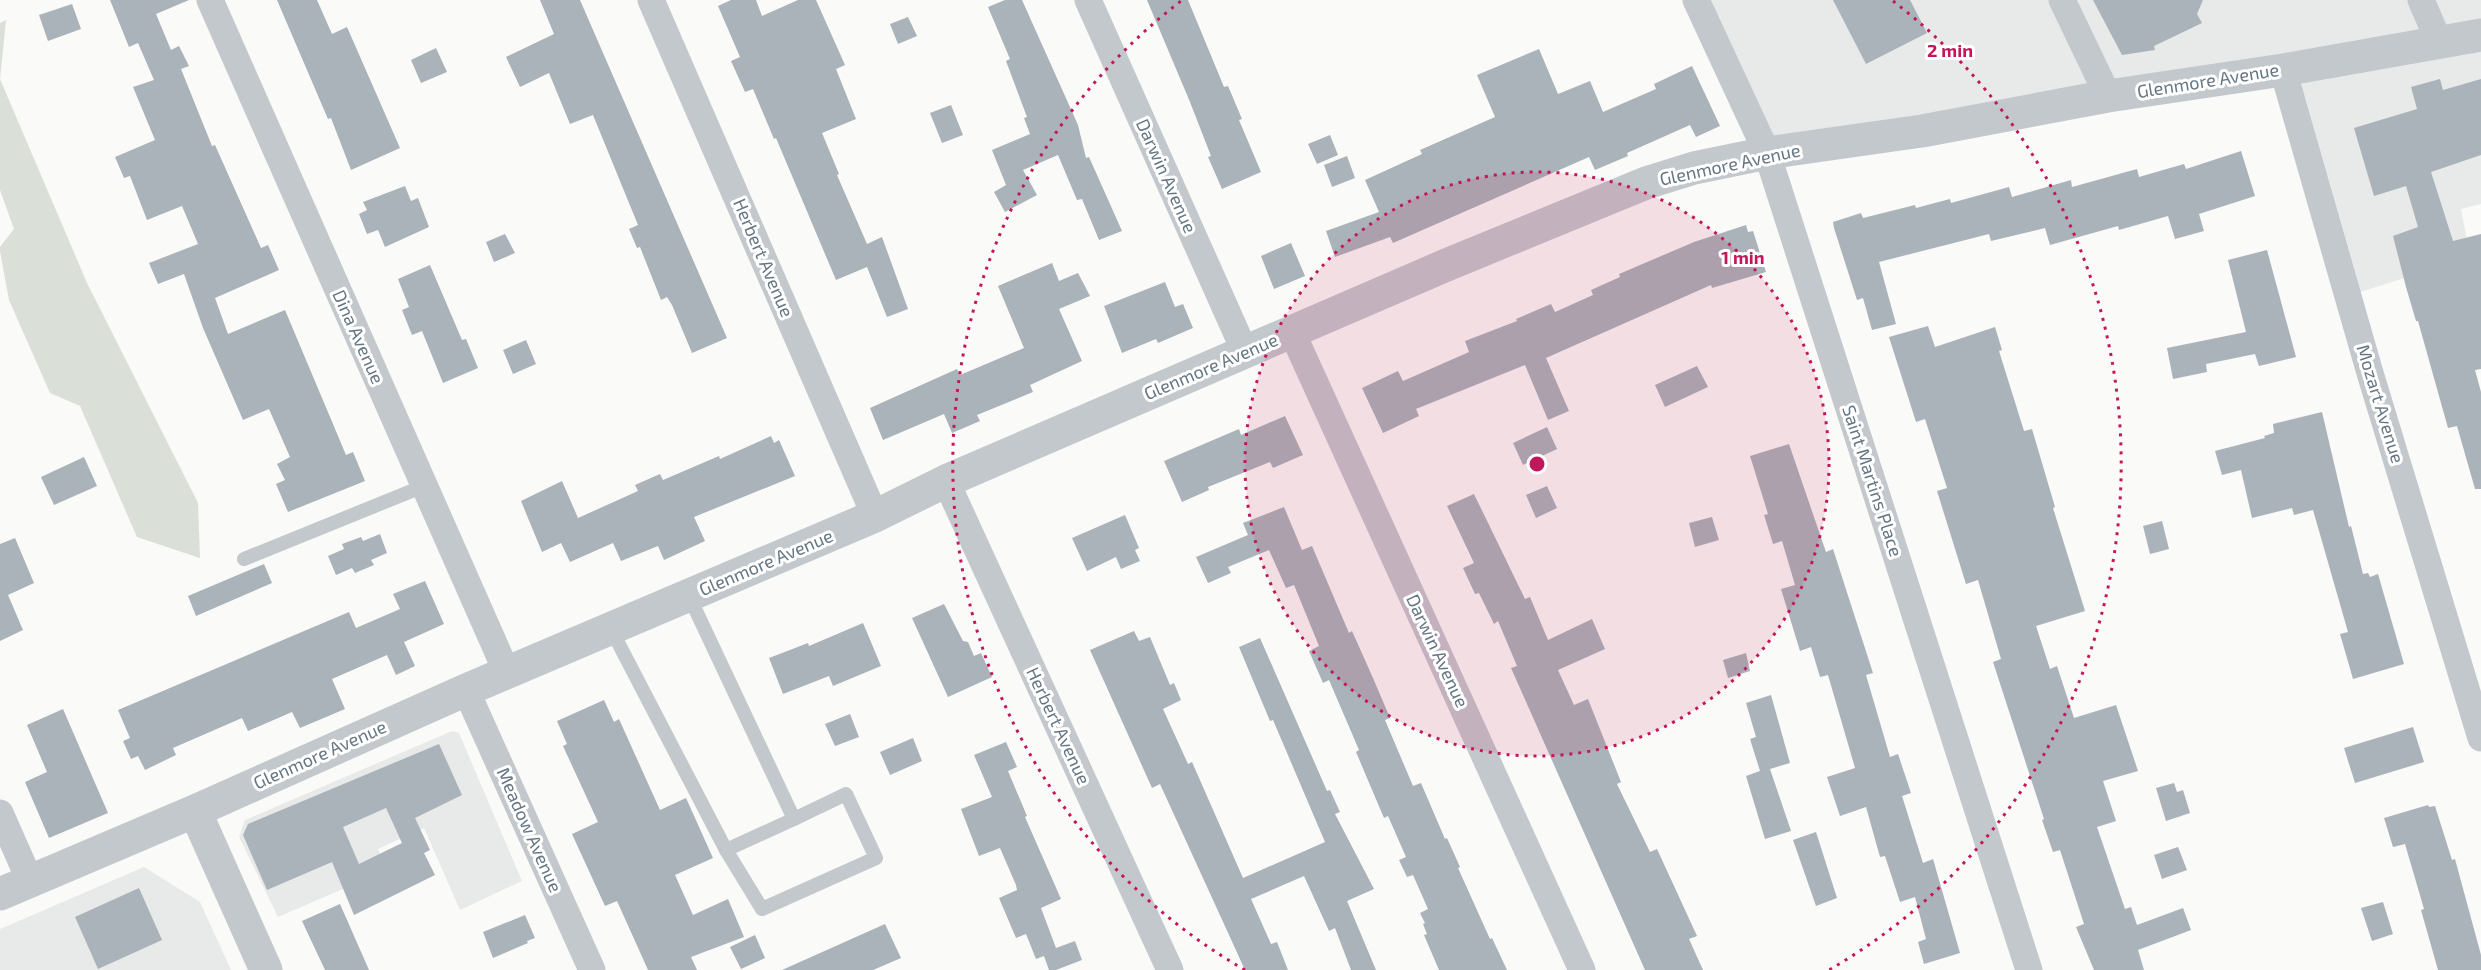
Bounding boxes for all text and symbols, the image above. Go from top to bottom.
text: 2 min [1927,39,1973,61]
street label: Glenmore Avenue [2135,58,2280,102]
street label: Darwin Avenue [1132,115,1202,236]
street label: Glenmore Avenue [1657,138,1802,190]
street label: Herbert Avenue [729,195,799,320]
text: 1 min [1721,246,1765,268]
street label: Dina Avenue [328,286,389,387]
street label: Glenmore Avenue [1140,328,1281,404]
street label: Mozart Avenue [2352,342,2409,466]
street label: Saint Martins Place [1838,402,1908,559]
centre of rings [1527,454,1547,474]
street label: Glenmore Avenue [695,524,836,600]
street label: Darwin Avenue [1402,590,1474,711]
street label: Herbert Avenue [1022,663,1096,788]
street label: Glenmore Avenue [250,715,390,793]
street label: Meadow Avenue [493,764,567,895]

